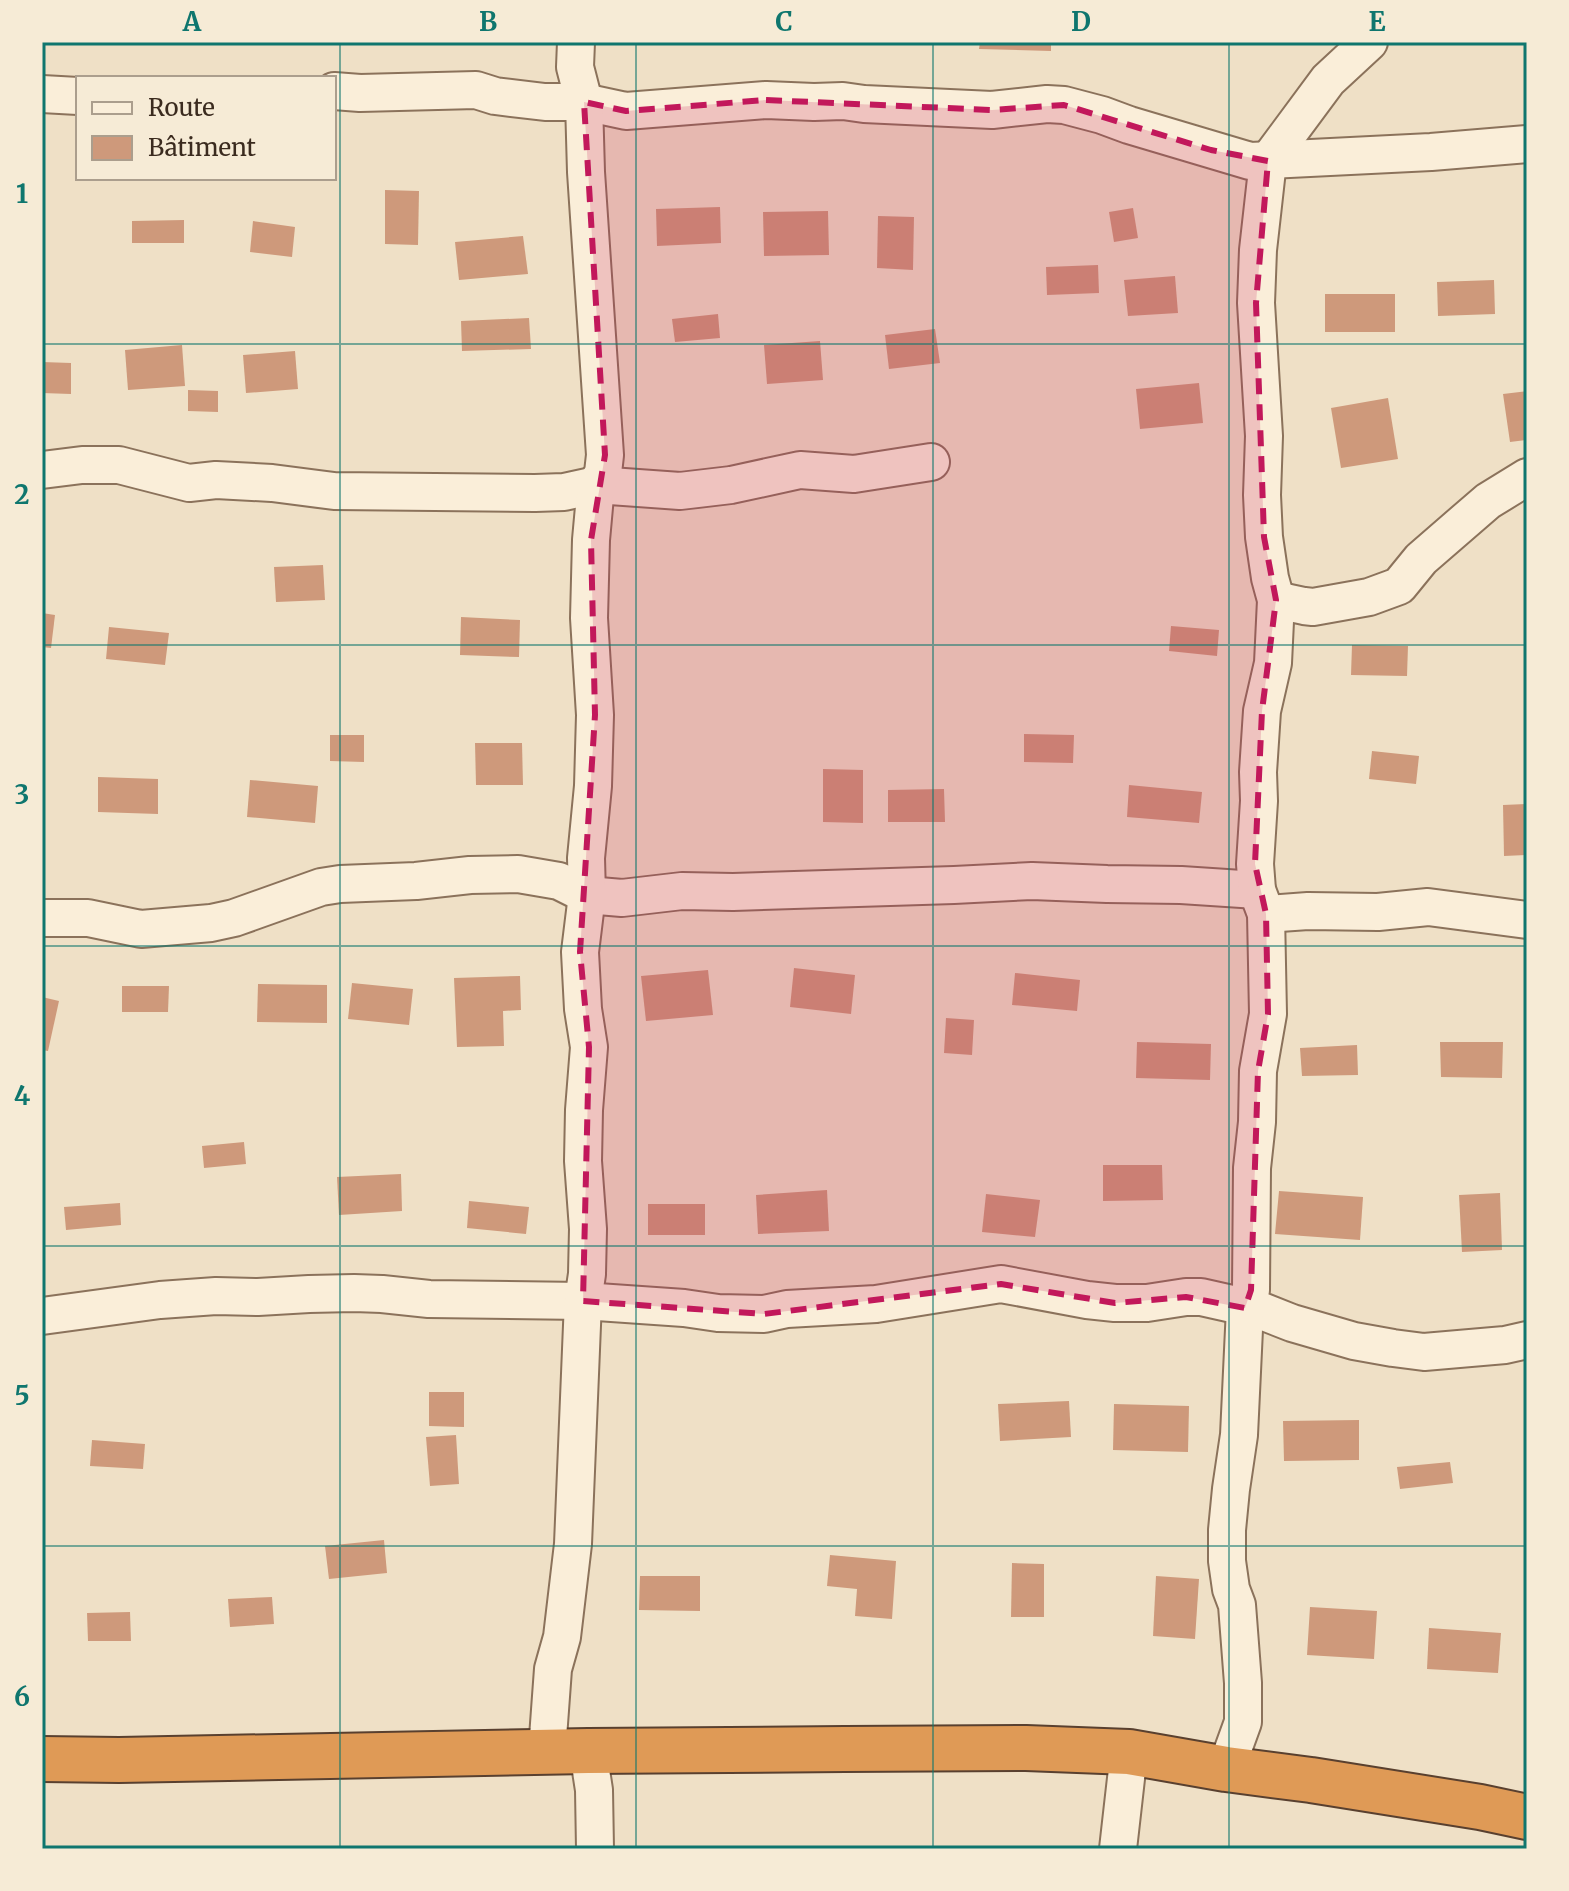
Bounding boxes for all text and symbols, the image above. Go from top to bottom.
text: A [182,5,202,38]
text: B [479,5,497,38]
text: C [775,5,793,38]
text: D [1071,5,1091,38]
text: E [1369,5,1386,38]
legend [76,76,336,180]
text: Route [148,92,215,123]
text: Bâtiment [148,132,257,163]
text: 1 [16,177,28,210]
text: 2 [14,478,30,511]
text: 3 [15,778,29,811]
text: 4 [14,1079,31,1112]
text: 5 [14,1379,30,1412]
text: 6 [14,1680,30,1713]

